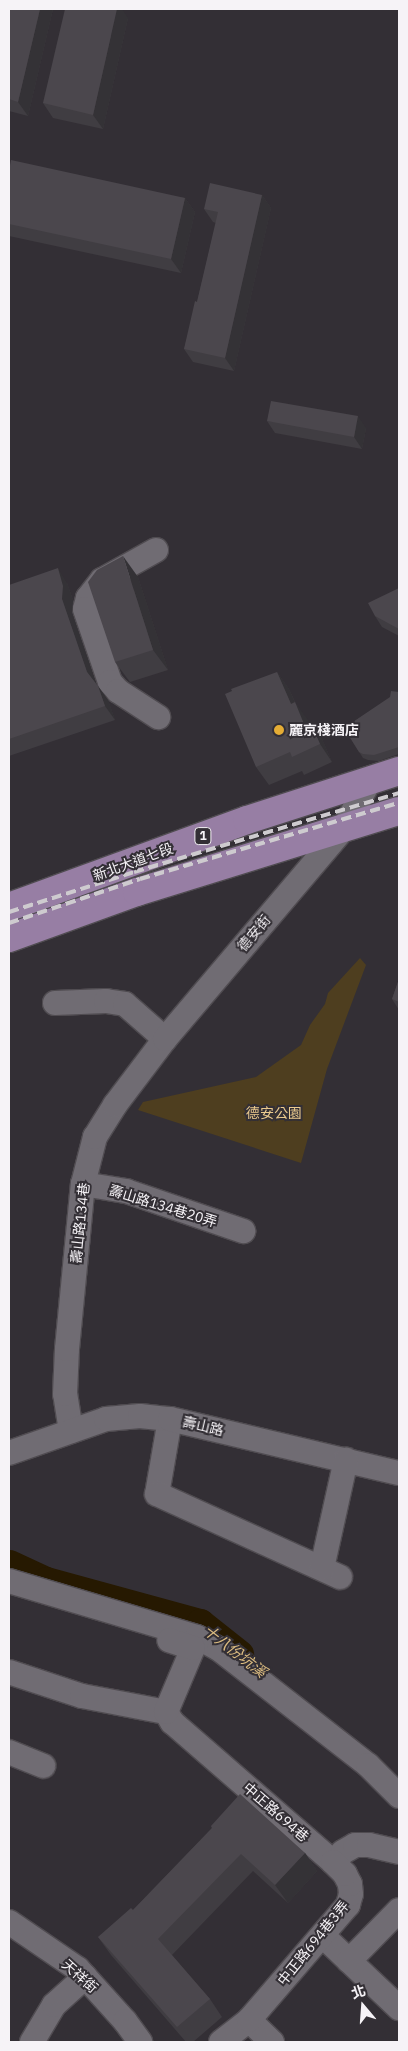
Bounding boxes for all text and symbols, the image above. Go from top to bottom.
place label: 麗京棧酒店 [289,722,359,738]
marker: 麗京棧酒店 [273,724,285,736]
road number: 1 [194,826,212,846]
street label: 新北大道七段 [91,840,175,884]
street label: 德安街 [234,912,274,954]
park label: 德安公園 [246,1105,302,1121]
street label: 壽山路134巷 [67,1182,93,1264]
street label: 壽山路134巷20弄 [107,1182,219,1230]
street label: 壽山路 [181,1413,225,1439]
water label: 十八份坑溪 [200,1621,270,1681]
street label: 中正路694巷 [240,1779,312,1845]
street label: 中正路694巷3弄 [274,1897,352,1989]
street label: 天祥街 [59,1956,101,1996]
north arrow [338,1981,388,2031]
text: 北 [349,1981,368,2002]

